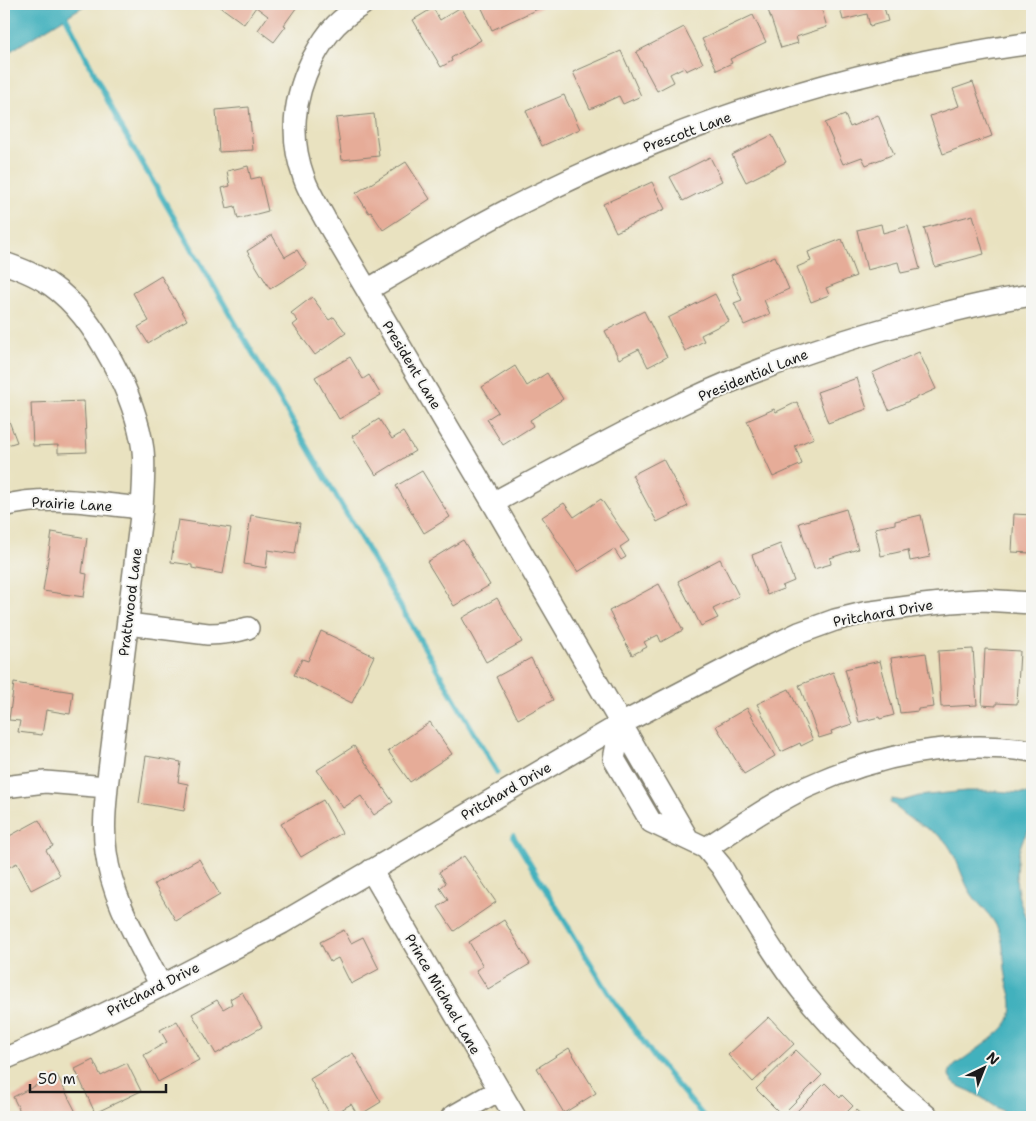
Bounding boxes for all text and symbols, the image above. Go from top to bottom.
street label: Prescott Lane [640,108,734,156]
street label: President Lane [378,317,446,413]
street label: Presidential Lane [696,345,811,405]
street label: Prairie Lane [31,493,113,515]
street label: Prattwood Lane [114,547,146,657]
street label: Pritchard Drive [831,595,935,631]
street label: Pritchard Drive [458,758,554,824]
street label: Prince Michael Lane [401,930,485,1058]
street label: Pritchard Drive [104,958,202,1020]
north arrow [958,1044,1008,1094]
text: N [983,1048,1003,1069]
scale bar [30,1061,166,1093]
text: 50 m [38,1069,76,1089]

